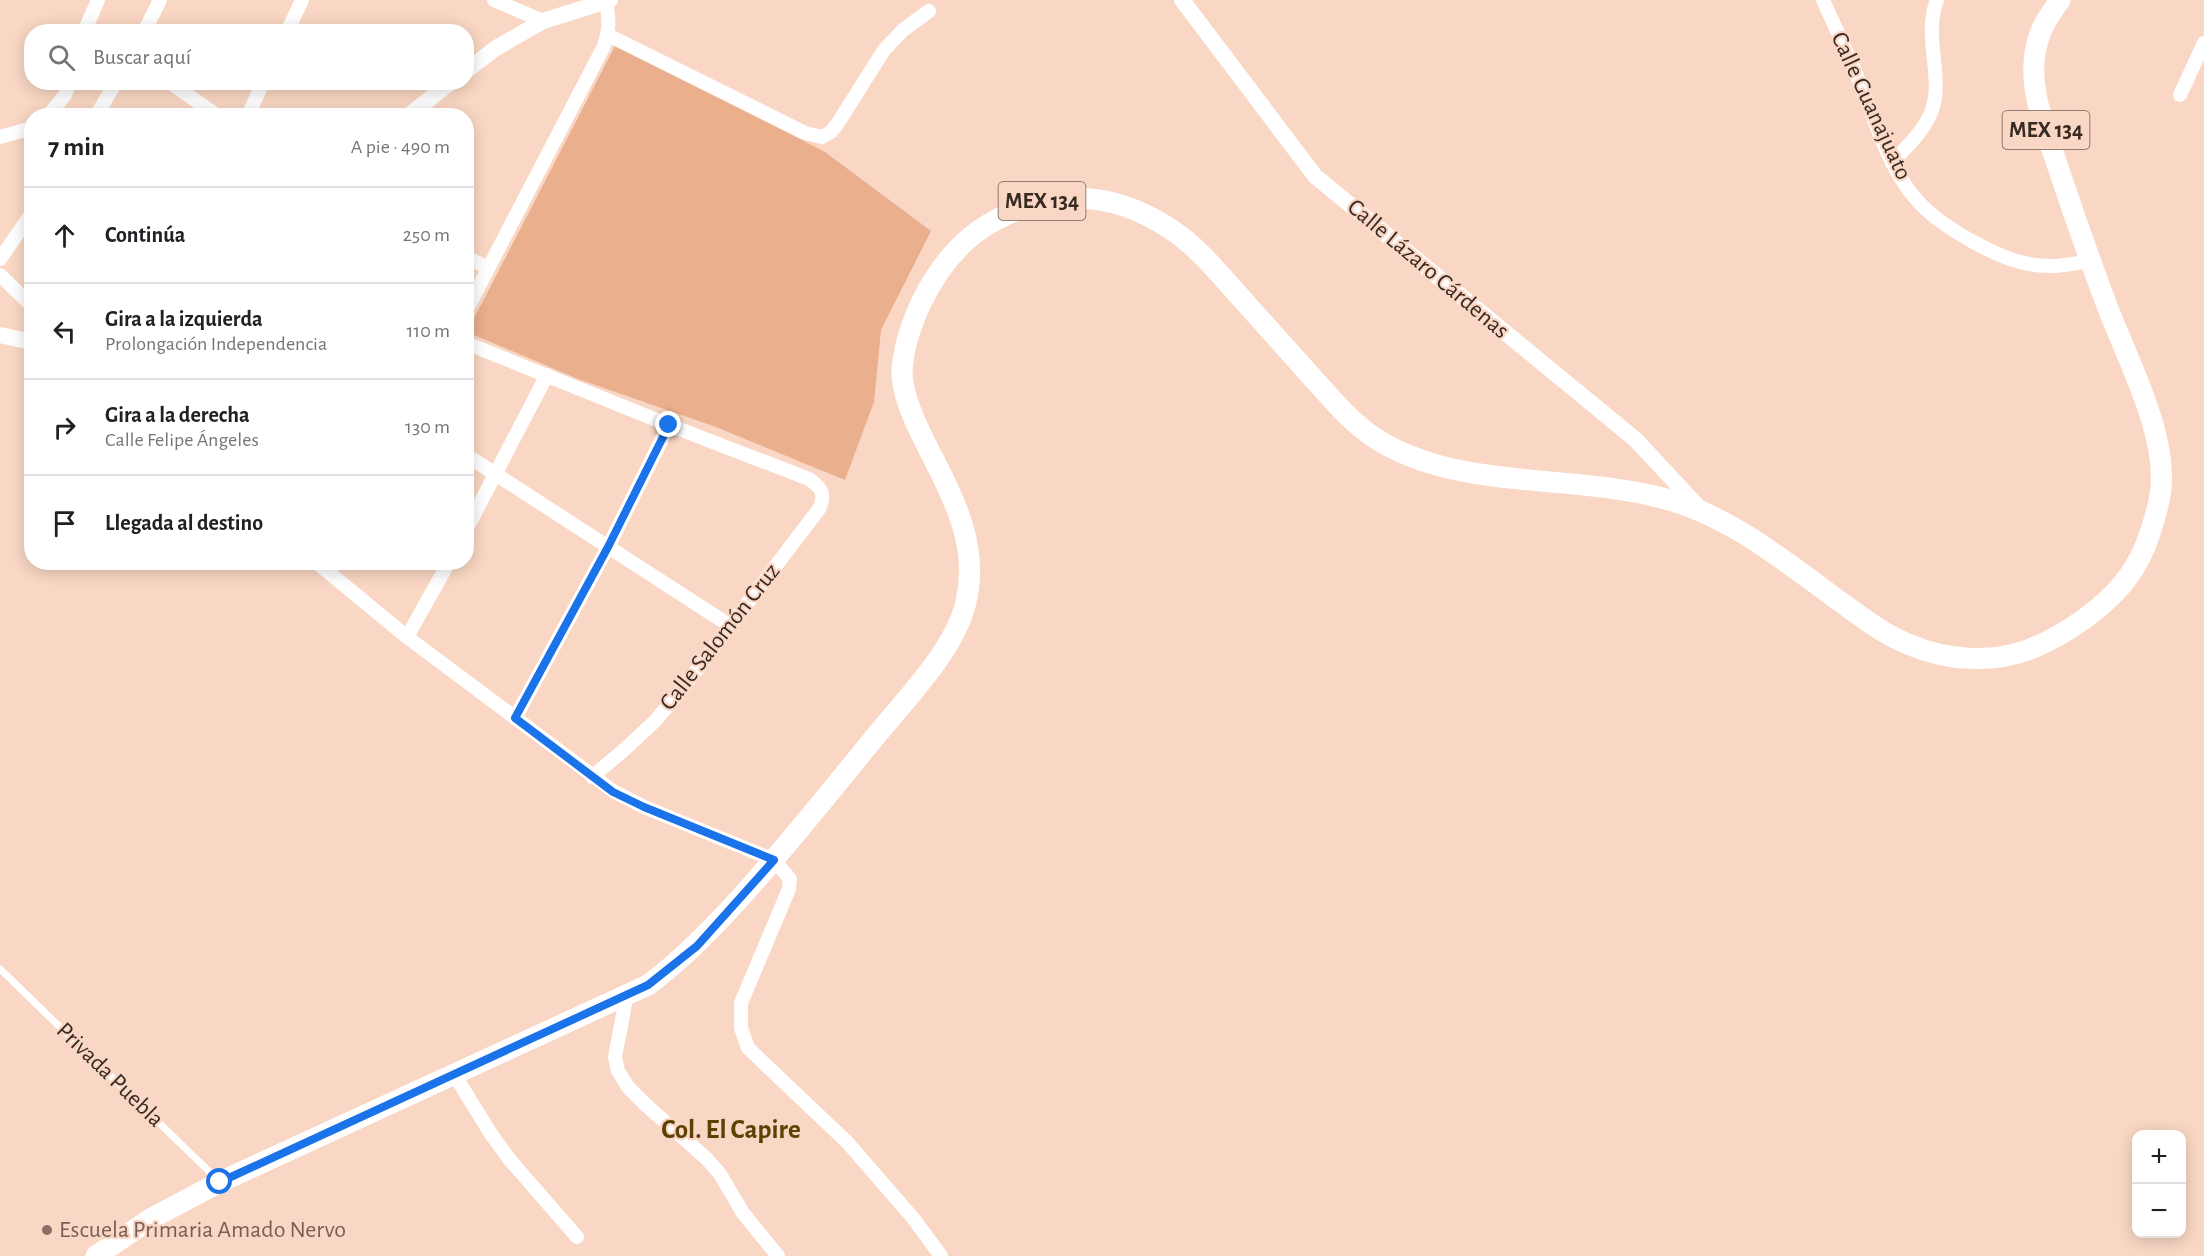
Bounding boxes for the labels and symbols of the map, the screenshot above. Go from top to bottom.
street label: Calle Guanajuato [1826,29,1916,183]
road number: MEX 134 [2002,111,2090,149]
road number: MEX 134 [998,182,1086,220]
street label: Calle Lázaro Cárdenas [1343,195,1513,343]
route end [655,411,681,437]
street label: Calle Salomón Cruz [655,559,785,715]
street label: Privada Puebla [52,1018,168,1132]
district label: Col. El Capire [661,1116,801,1143]
route start [206,1168,232,1194]
place label: Escuela Primaria Amado Nervo [59,1218,346,1242]
marker: Escuela Primaria Amado Nervo [40,1223,54,1237]

